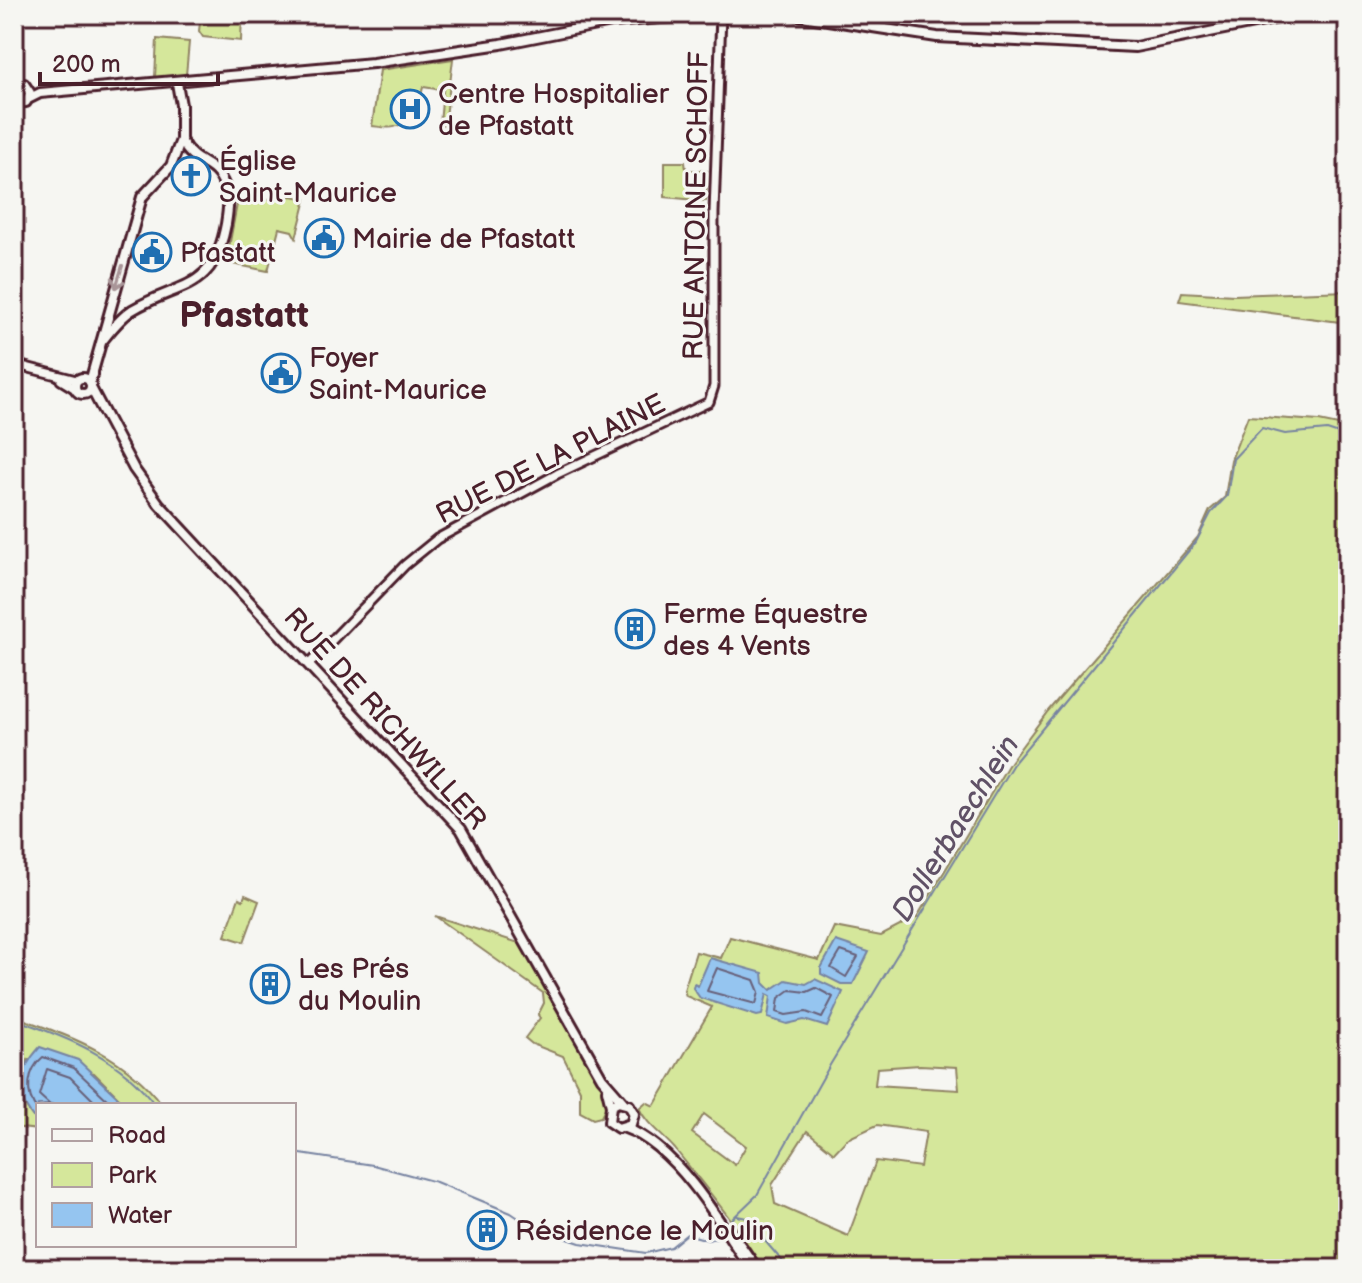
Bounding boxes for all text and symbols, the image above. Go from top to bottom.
scale bar [40,36,218,86]
text: 200 m [52,50,121,79]
street label: RUE ANTOINE SCHOFF [677,51,716,360]
place label: Centre Hospitalier de Pfastatt [438,78,670,143]
hospital icon: Centre Hospitalier de Pfastatt [389,88,431,130]
place label: Église Saint-Maurice [219,144,397,210]
church icon: Église Saint-Maurice [170,155,212,197]
public building icon: Mairie de Pfastatt [303,217,345,259]
place label: Mairie de Pfastatt [352,223,576,256]
public building icon: Pfastatt [131,231,173,273]
place label: Pfastatt [180,237,276,270]
one-way arrow [111,264,125,289]
district label: Pfastatt [179,295,309,338]
place label: Foyer Saint-Maurice [309,342,487,407]
public building icon: Foyer Saint-Maurice [260,352,302,394]
street label: RUE DE LA PLAINE [431,387,671,531]
place label: Ferme Équestre des 4 Vents [663,597,868,663]
street label: RUE DE RICHWILLER [277,601,493,837]
building icon: Ferme Équestre des 4 Vents [614,608,656,650]
water label: Dollerbaechlein [884,729,1027,928]
place label: Les Prés du Moulin [298,953,421,1018]
building icon: Les Prés du Moulin [249,963,291,1005]
legend [36,1103,296,1247]
text: Road [108,1121,166,1150]
text: Park [108,1161,156,1190]
text: Water [108,1201,172,1230]
building icon: Résidence le Moulin [466,1209,508,1251]
place label: Résidence le Moulin [515,1215,774,1248]

